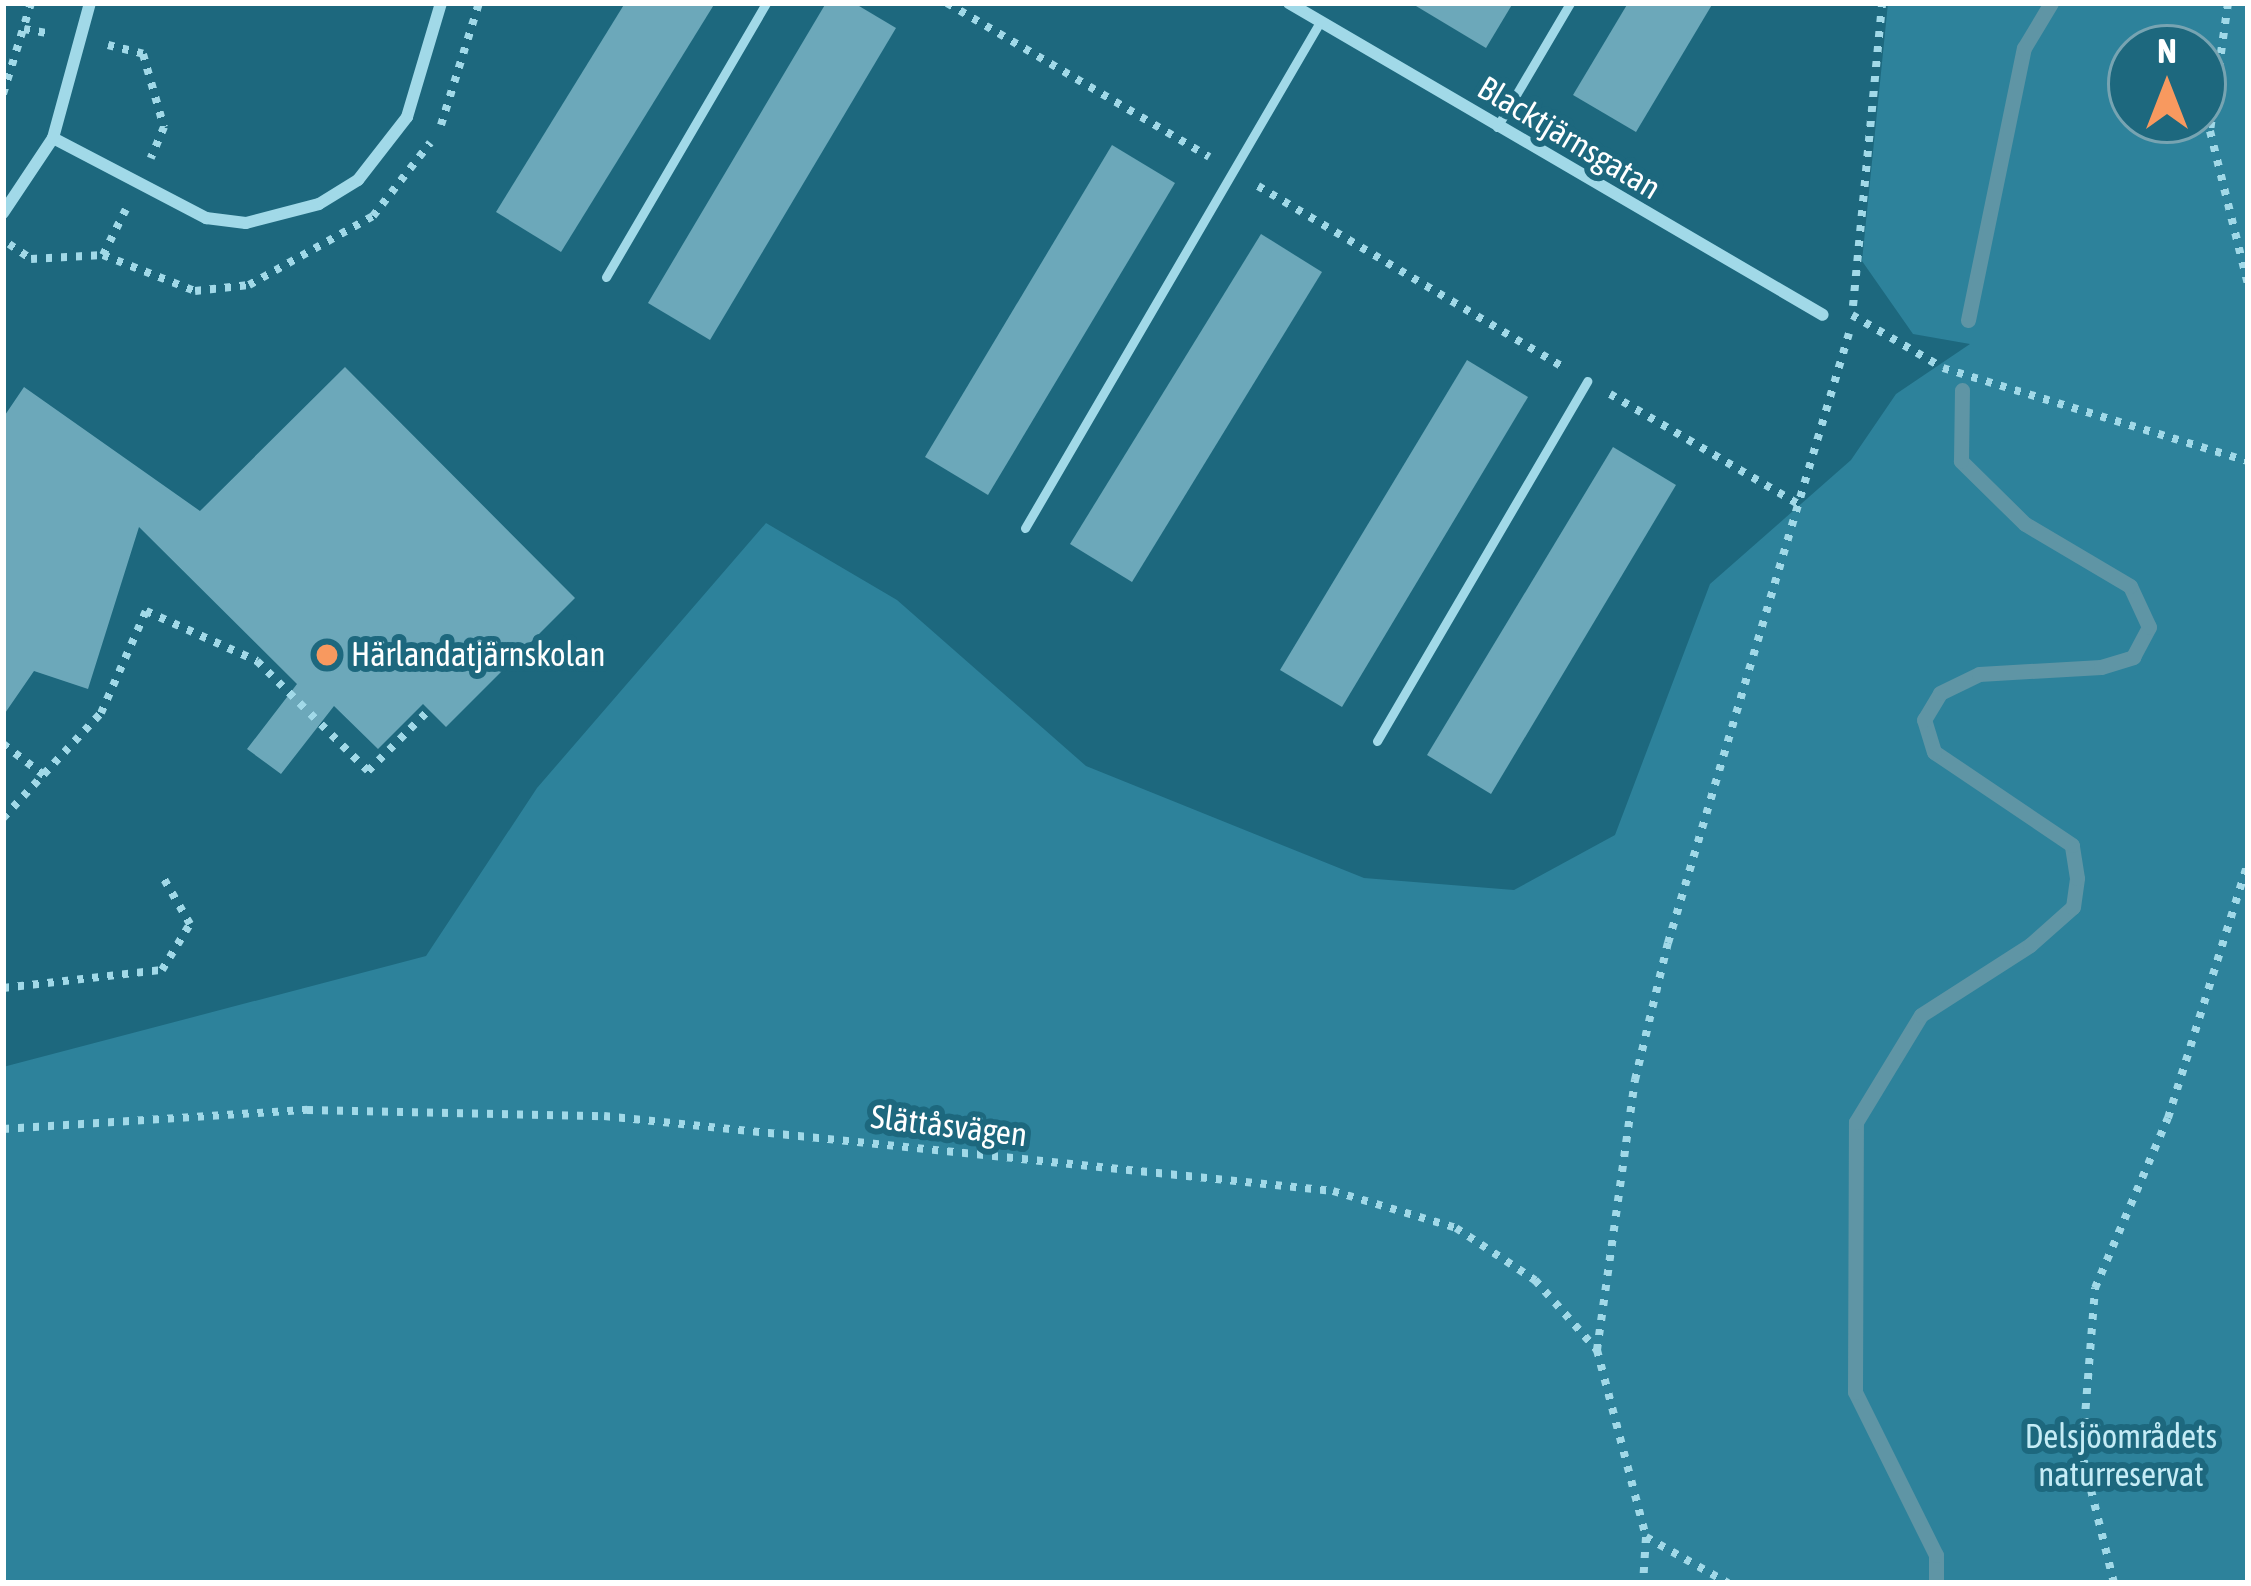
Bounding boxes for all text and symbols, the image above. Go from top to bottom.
north arrow [2107,24,2227,144]
text: N [2157,32,2177,70]
street label: Blacktjärnsgatan [1471,68,1667,208]
place label: Härlandatjärnskolan [351,635,606,675]
marker: Härlandatjärnskolan [314,642,340,668]
street label: Slättåsvägen [869,1097,1029,1155]
park label: Delsjöområdets naturreservat [2025,1417,2217,1495]

